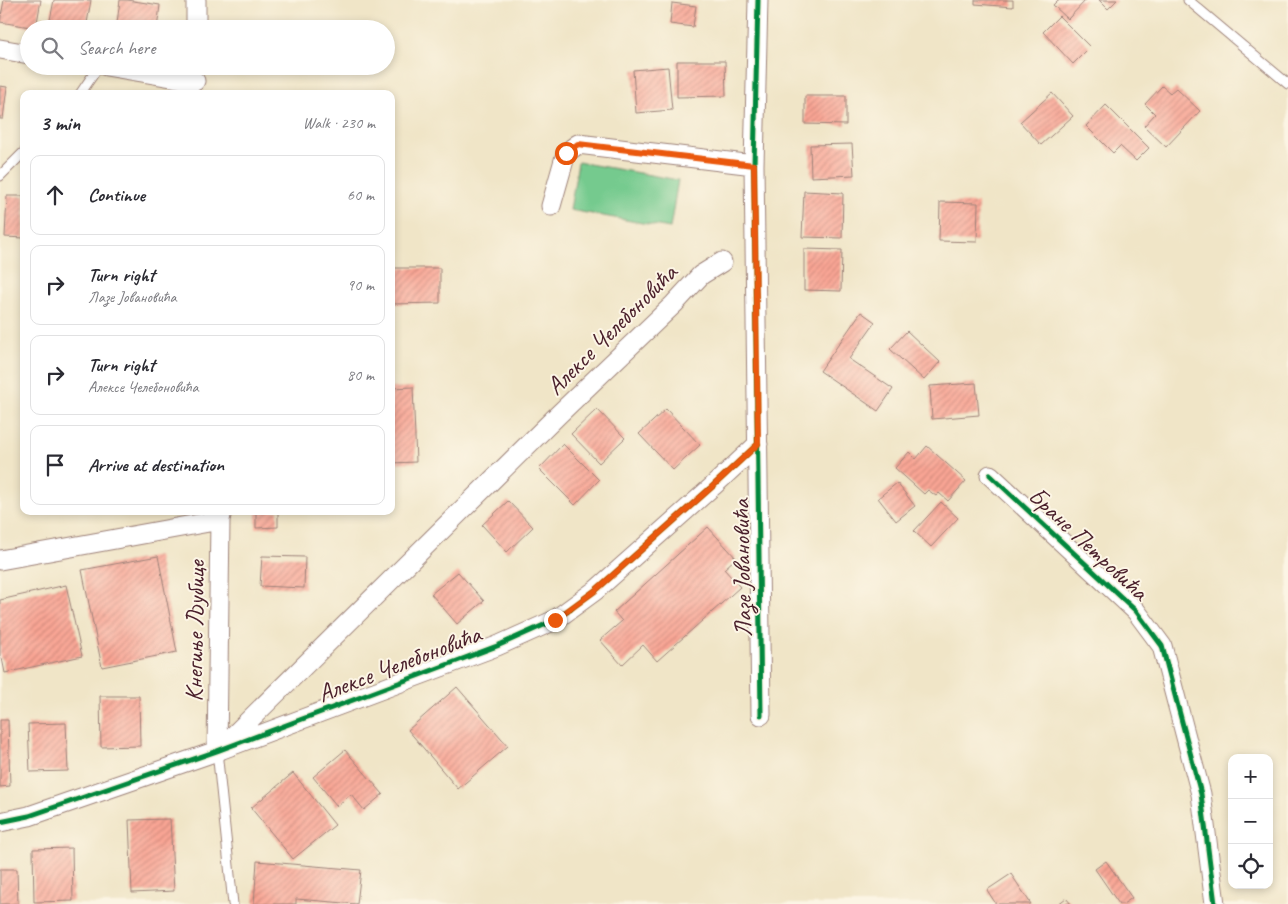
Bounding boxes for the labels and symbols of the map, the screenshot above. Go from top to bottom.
route start [555,142,578,165]
street label: Алексе Челебоновића [539,256,685,402]
street label: Бране Петровића [1022,480,1157,609]
street label: Лазе Јовановића [725,497,760,637]
street label: Кнегиње Љубице [178,558,212,702]
route end [544,609,567,632]
street label: Алексе Челебоновића [313,617,488,710]

